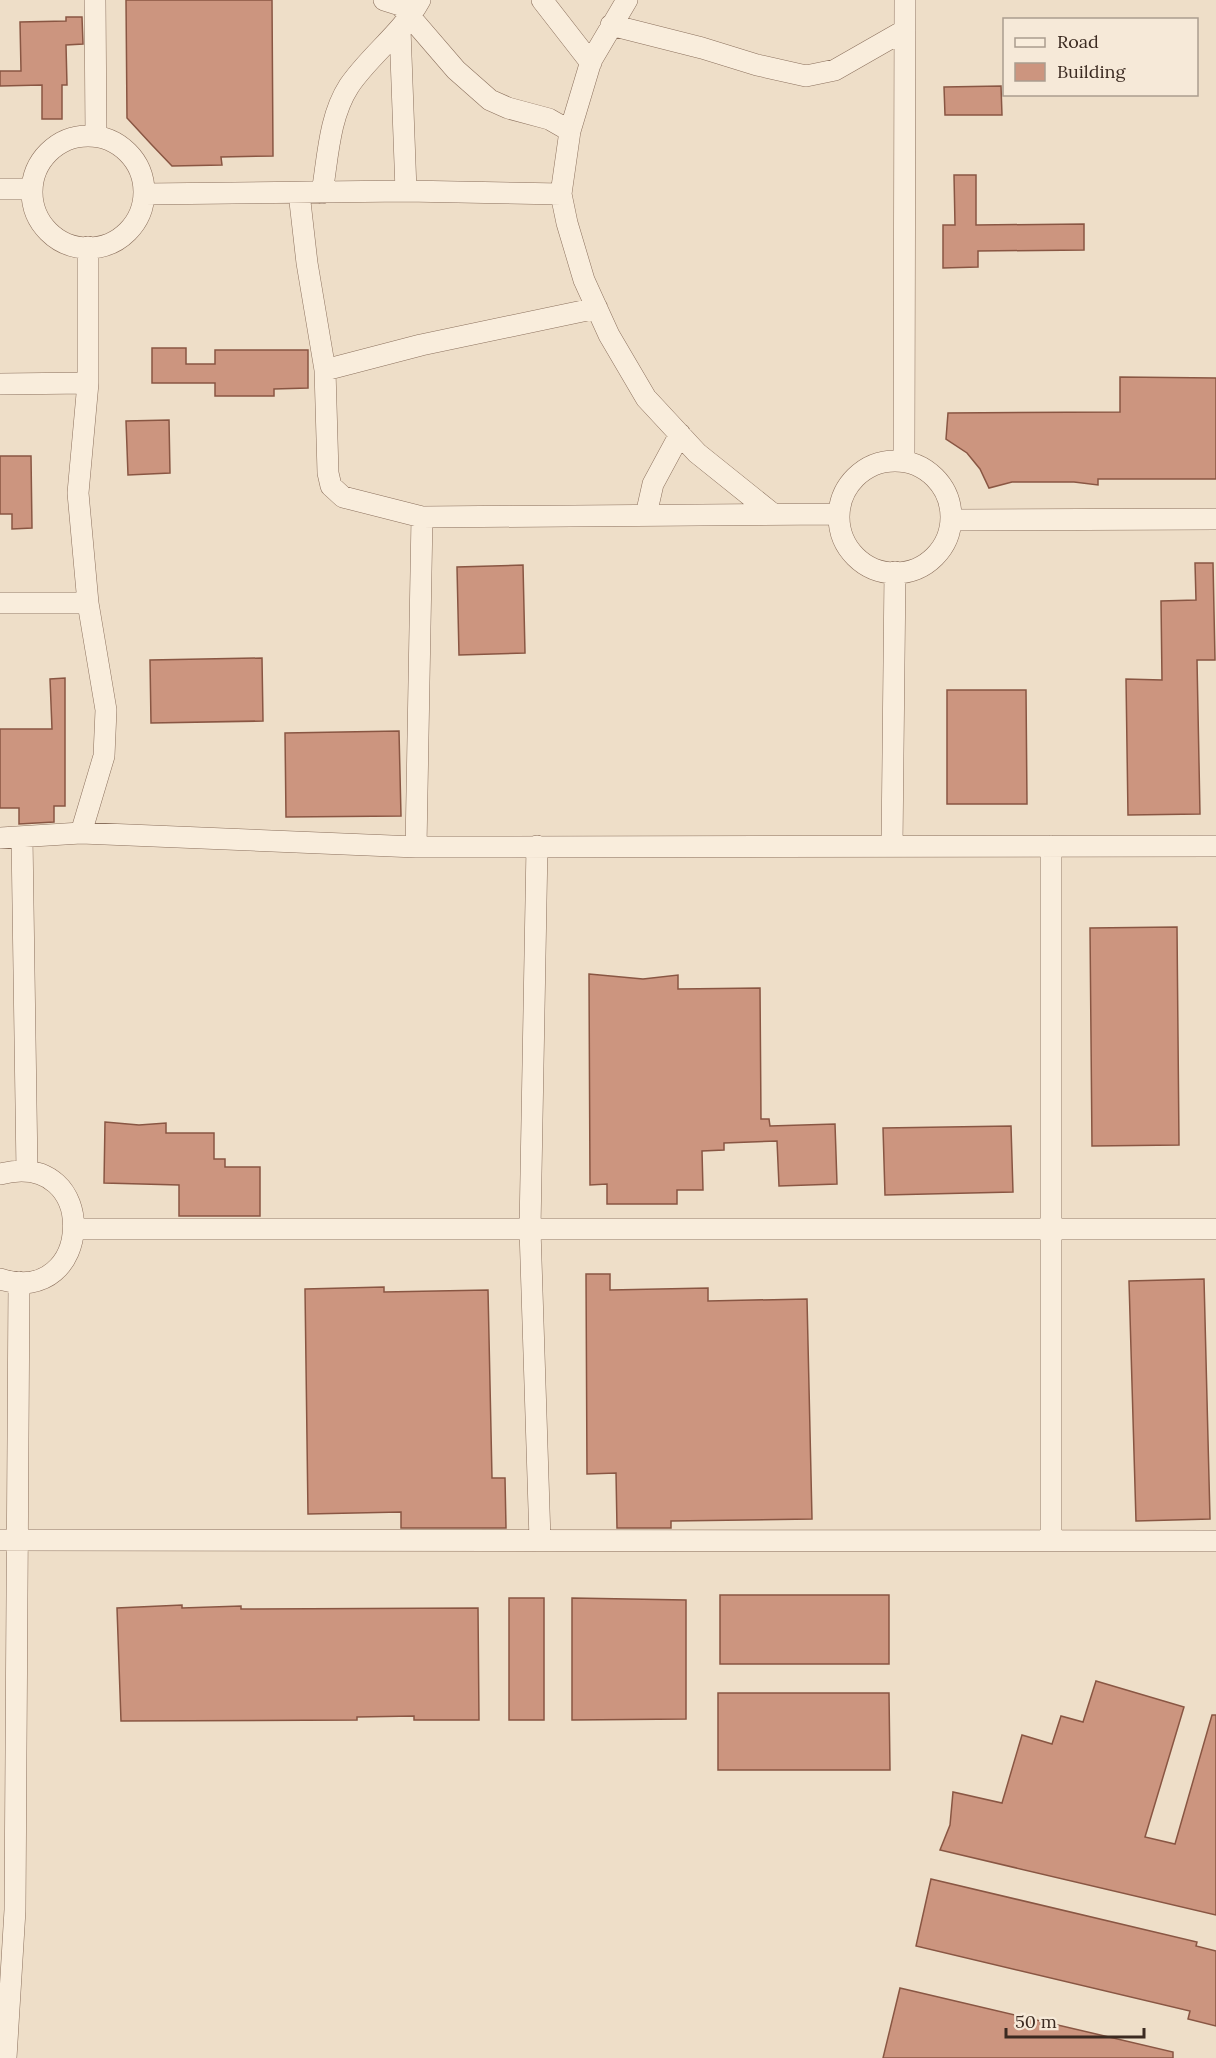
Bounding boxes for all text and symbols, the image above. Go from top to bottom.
legend [1003,18,1198,96]
text: Road [1057,30,1099,53]
text: Building [1057,60,1127,83]
scale bar [1006,2001,1144,2039]
text: 50 m [1015,2010,1057,2033]

